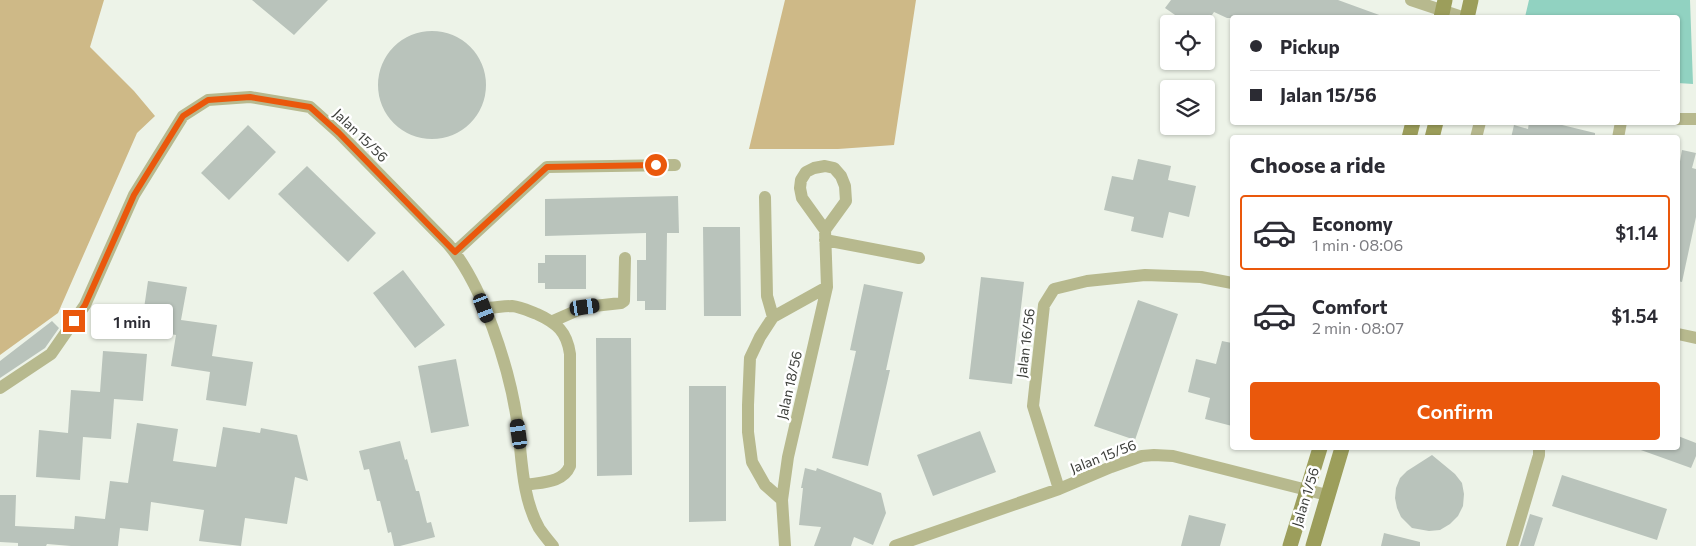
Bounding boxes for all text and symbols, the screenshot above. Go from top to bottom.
map controls [1160,15,1215,135]
button: locate [1160,15,1215,70]
text: Pickup [1280,35,1340,58]
button: layers [1160,80,1215,135]
text: Jalan 15/56 [1280,83,1377,106]
street label: Jalan 15/56 [330,105,392,165]
text: Choose a ride [1250,151,1385,178]
route start [645,154,667,176]
icon: car [1252,210,1297,255]
text: Economy [1312,212,1393,235]
text: $1.14 [1615,221,1658,244]
text: 1 min · 08:06 [1312,235,1403,254]
car [471,291,496,325]
icon: car [1252,293,1297,338]
text: Comfort [1312,295,1388,318]
car [569,297,600,317]
callout: 1 min [92,304,174,338]
text: $1.54 [1611,304,1658,327]
street label: Jalan 16/56 [1012,307,1038,379]
route end [63,310,85,332]
text: 1 min [113,312,151,331]
text: 2 min · 08:07 [1312,318,1404,337]
street label: Jalan 18/56 [773,349,805,421]
button: Confirm [1250,382,1660,440]
car [509,418,528,450]
street label: Jalan 15/56 [1068,436,1138,476]
street label: Jalan 1/56 [1288,465,1322,529]

